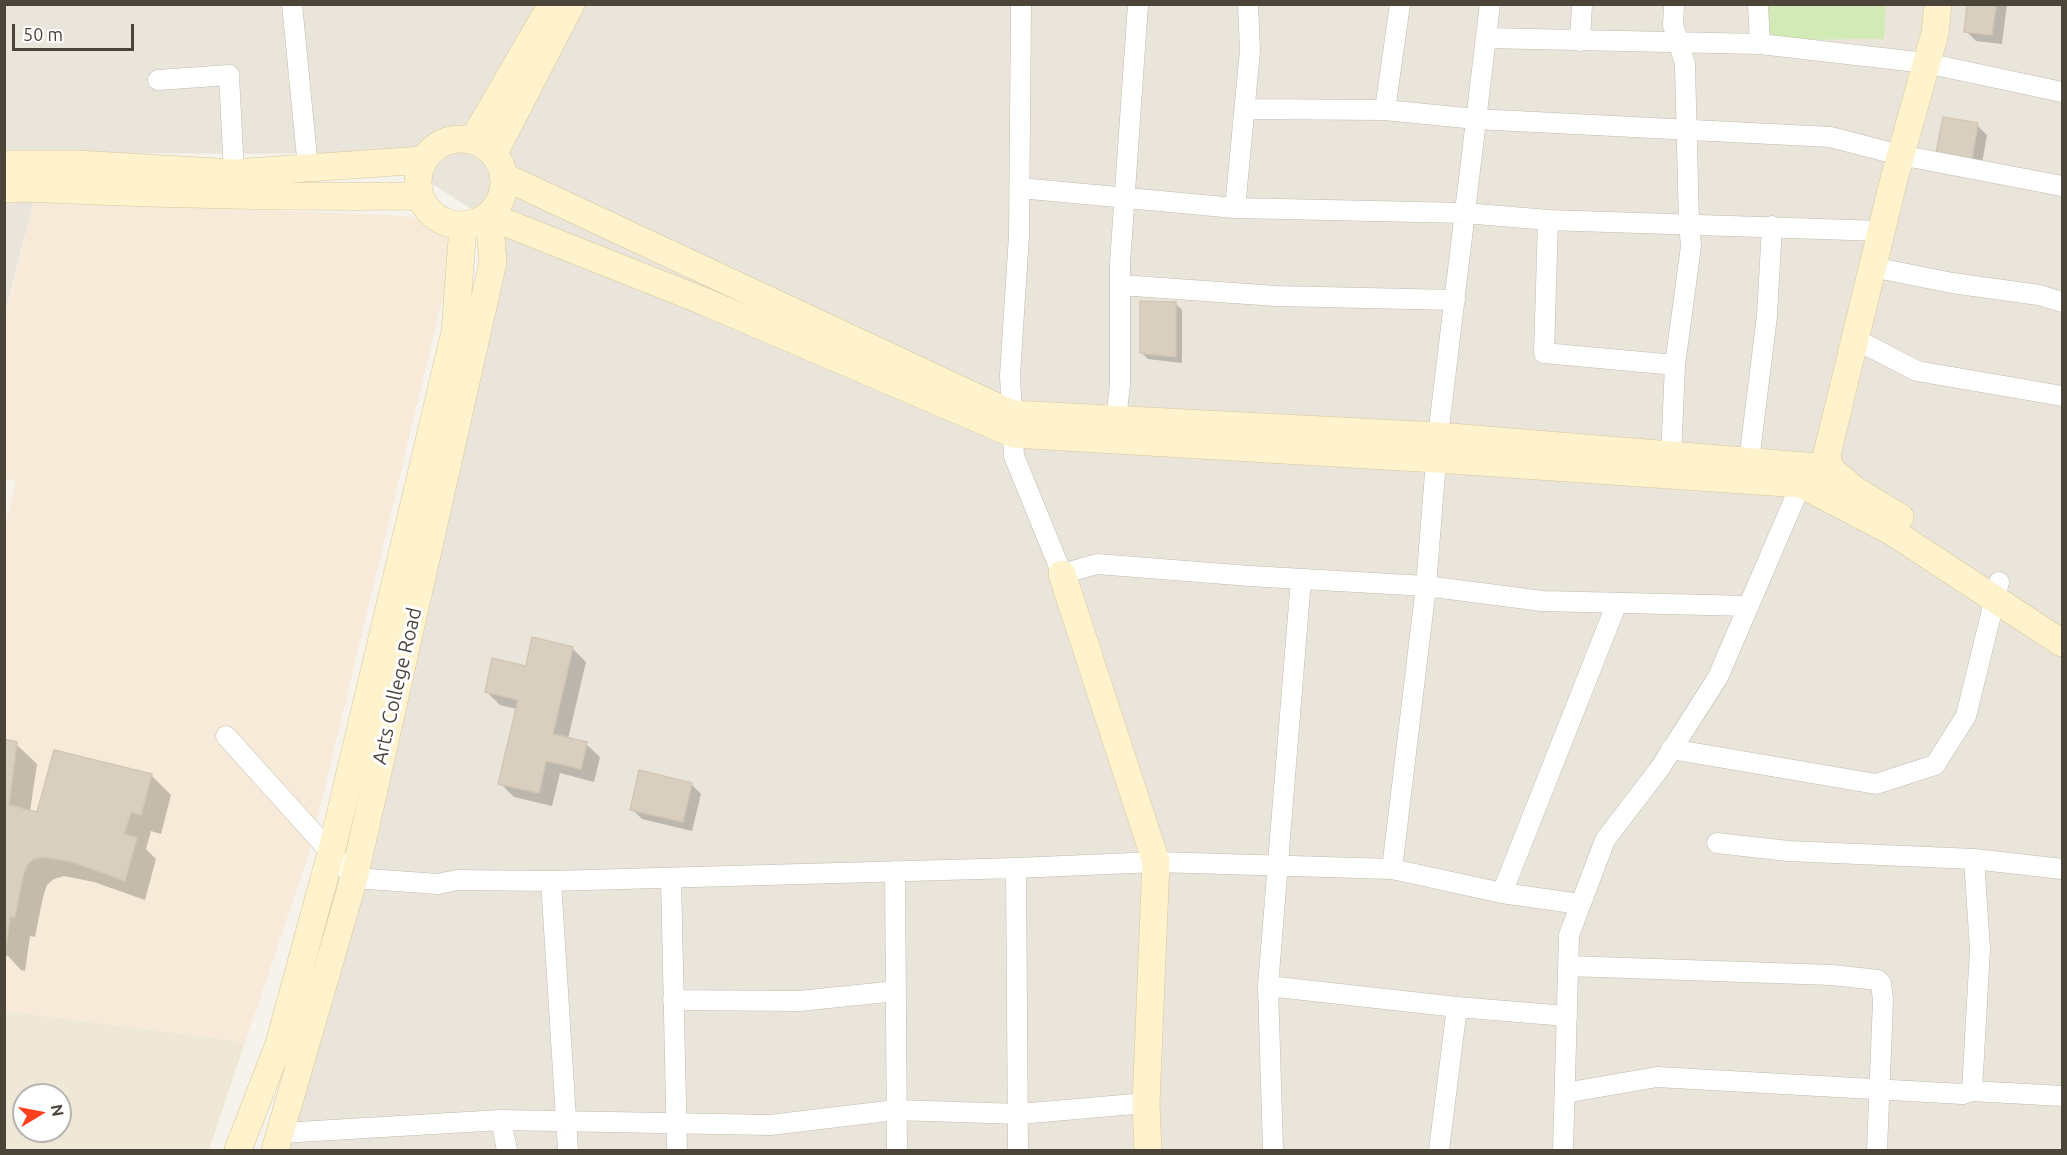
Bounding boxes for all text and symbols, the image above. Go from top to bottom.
scale bar [15,12,136,50]
text: 50 m [23,24,63,44]
street label: Arts College Road [367,605,427,767]
north arrow [12,1083,72,1143]
text: N [48,1103,68,1118]

